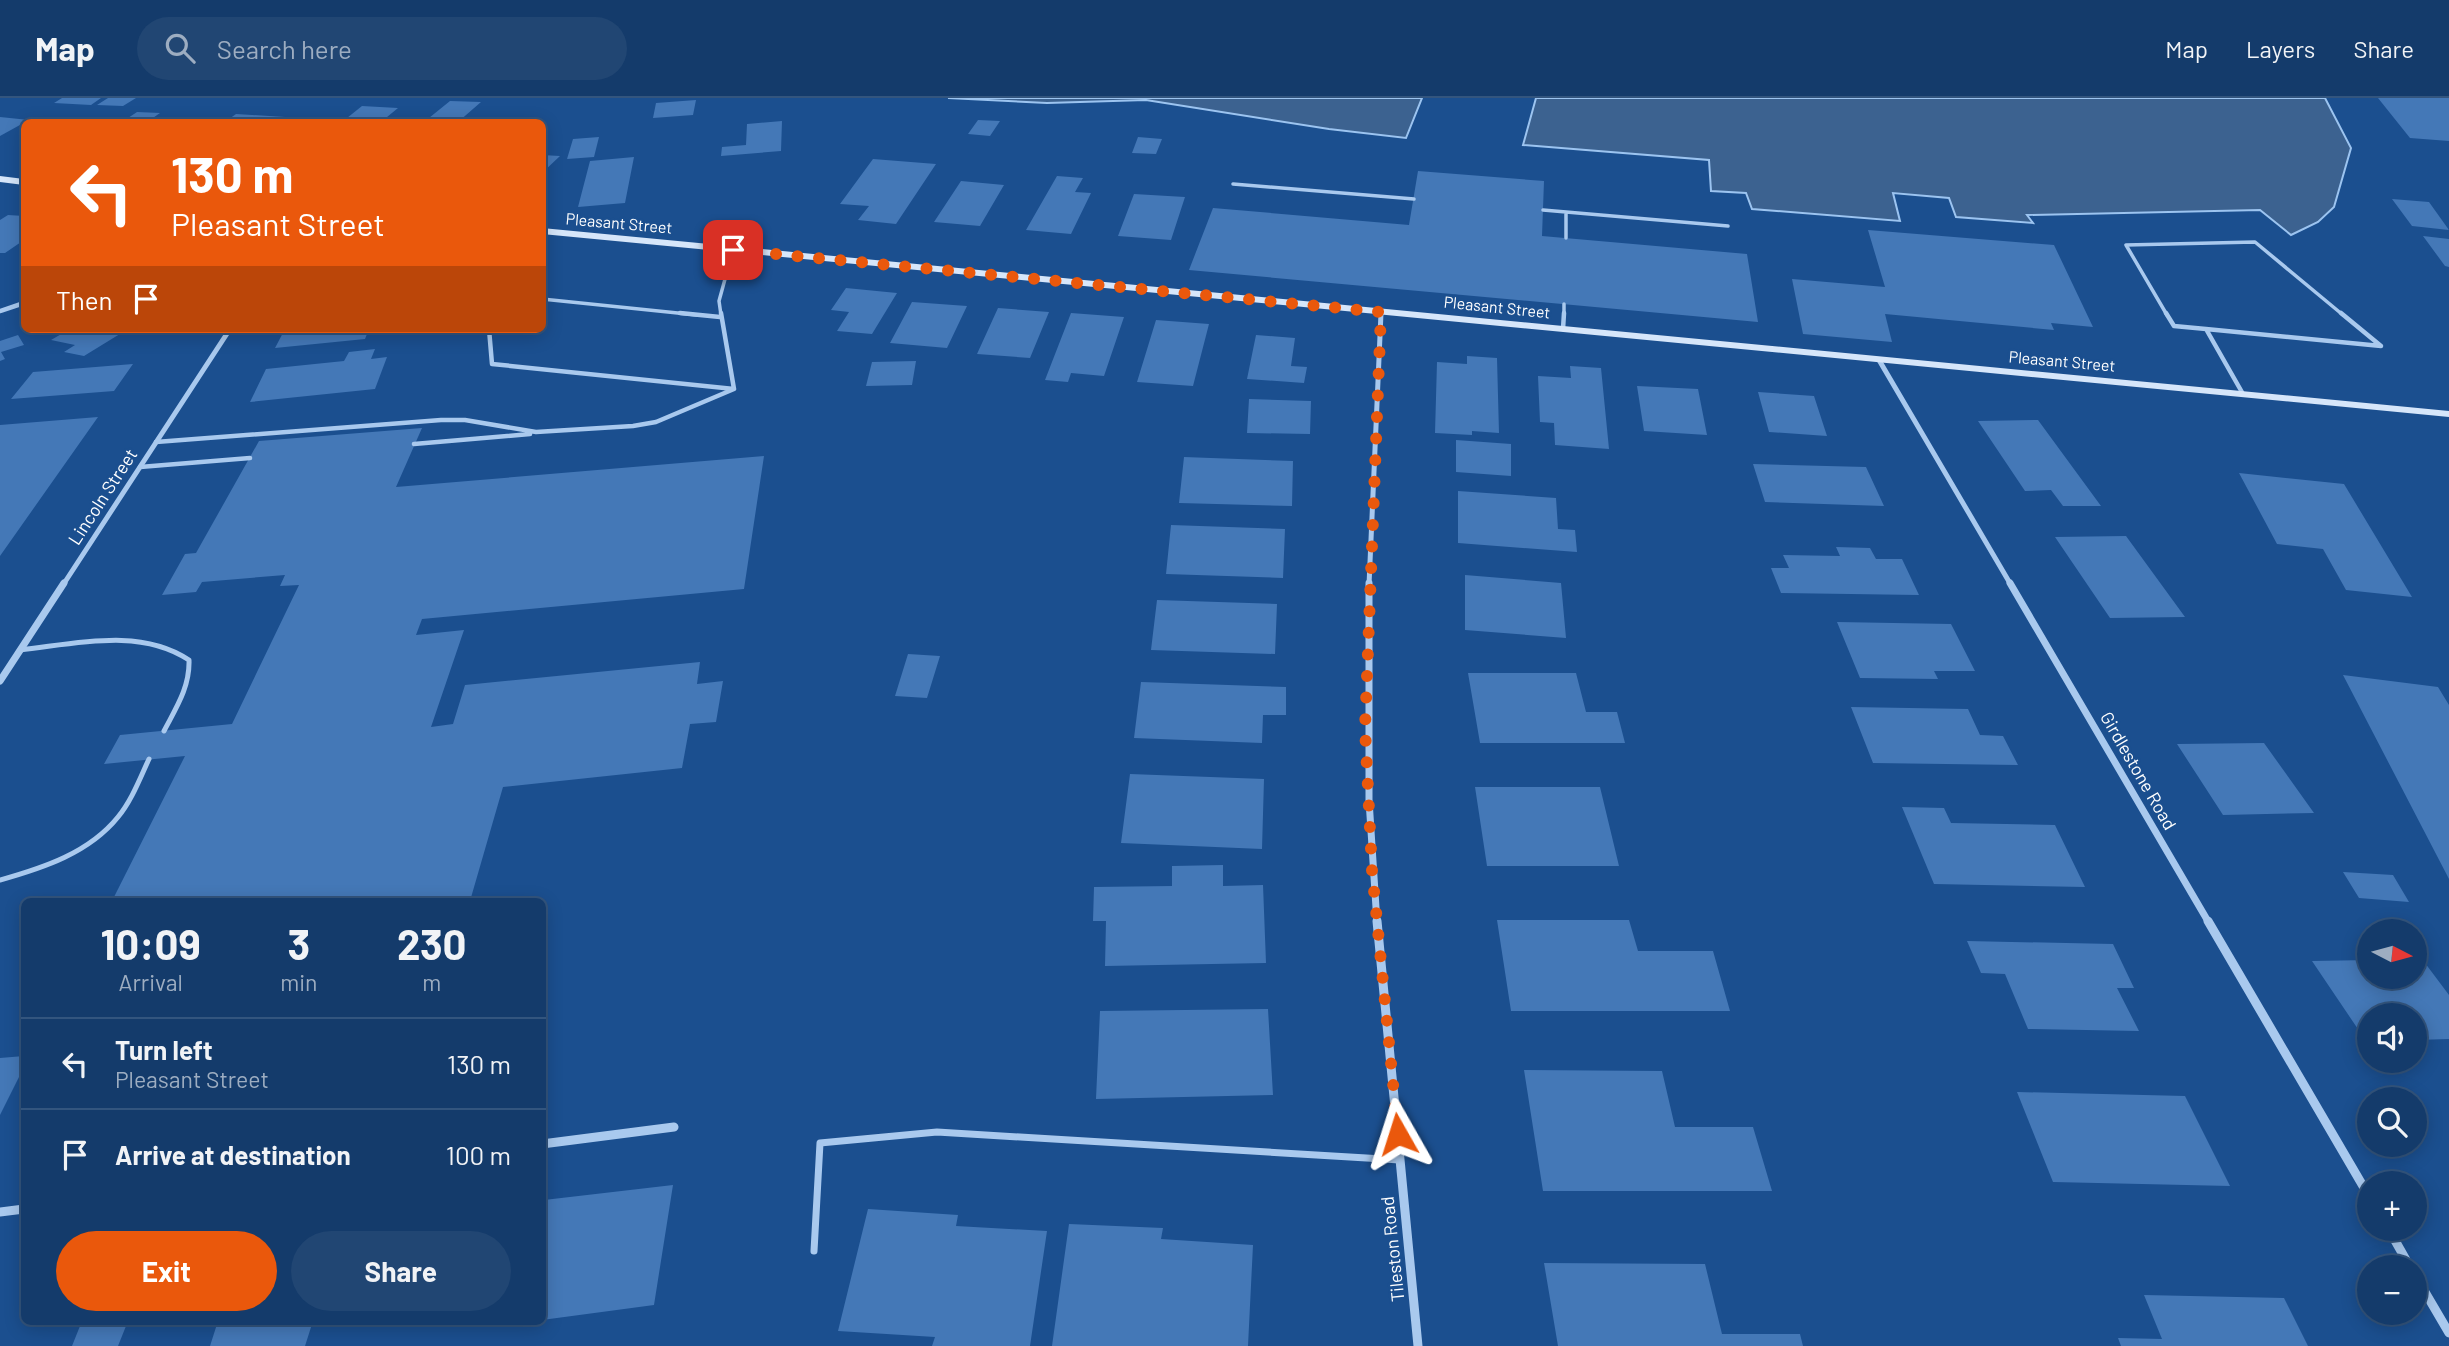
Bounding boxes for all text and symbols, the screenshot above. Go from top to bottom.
search box [137,17,627,80]
text: Map [35,28,95,68]
icon: search [161,29,199,67]
text: Search here [217,33,352,64]
text: Map [2165,34,2208,63]
text: Layers [2246,34,2315,63]
text: Share [2353,34,2414,63]
text: 130 m [171,144,293,203]
icon: left [56,147,147,238]
text: Pleasant Street [171,204,385,242]
street label: Pleasant Street [565,208,673,237]
pin [703,220,763,280]
icon: arrive [714,231,752,269]
icon: arrive [127,280,165,318]
text: Then [56,284,113,315]
street label: Pleasant Street [1443,291,1551,322]
street label: Pleasant Street [2008,346,2116,375]
street label: Lincoln Street [63,444,141,549]
street label: Girdlestone Road [2096,707,2182,834]
text: 10:09 [100,918,201,968]
text: 3 [288,918,310,968]
text: 230 [397,918,467,968]
north arrow [2357,919,2427,989]
map controls [2357,919,2427,1325]
text: Arrival [118,968,183,996]
text: min [280,968,318,996]
text: m [422,968,441,996]
button: sound [2357,1003,2427,1073]
text: Turn left [115,1034,213,1065]
icon: left [56,1045,94,1083]
text: 130 m [447,1048,511,1079]
text: Pleasant Street [115,1065,269,1093]
button: search [2357,1087,2427,1157]
position arrow [1361,1097,1435,1171]
icon: arrive [56,1136,94,1174]
text: Arrive at destination [115,1139,351,1170]
text: 100 m [446,1139,511,1170]
button: + [2357,1171,2427,1241]
street label: Tileston Road [1376,1195,1408,1303]
button: Exit [56,1231,277,1311]
button: Share [291,1231,511,1311]
button: − [2357,1255,2427,1325]

